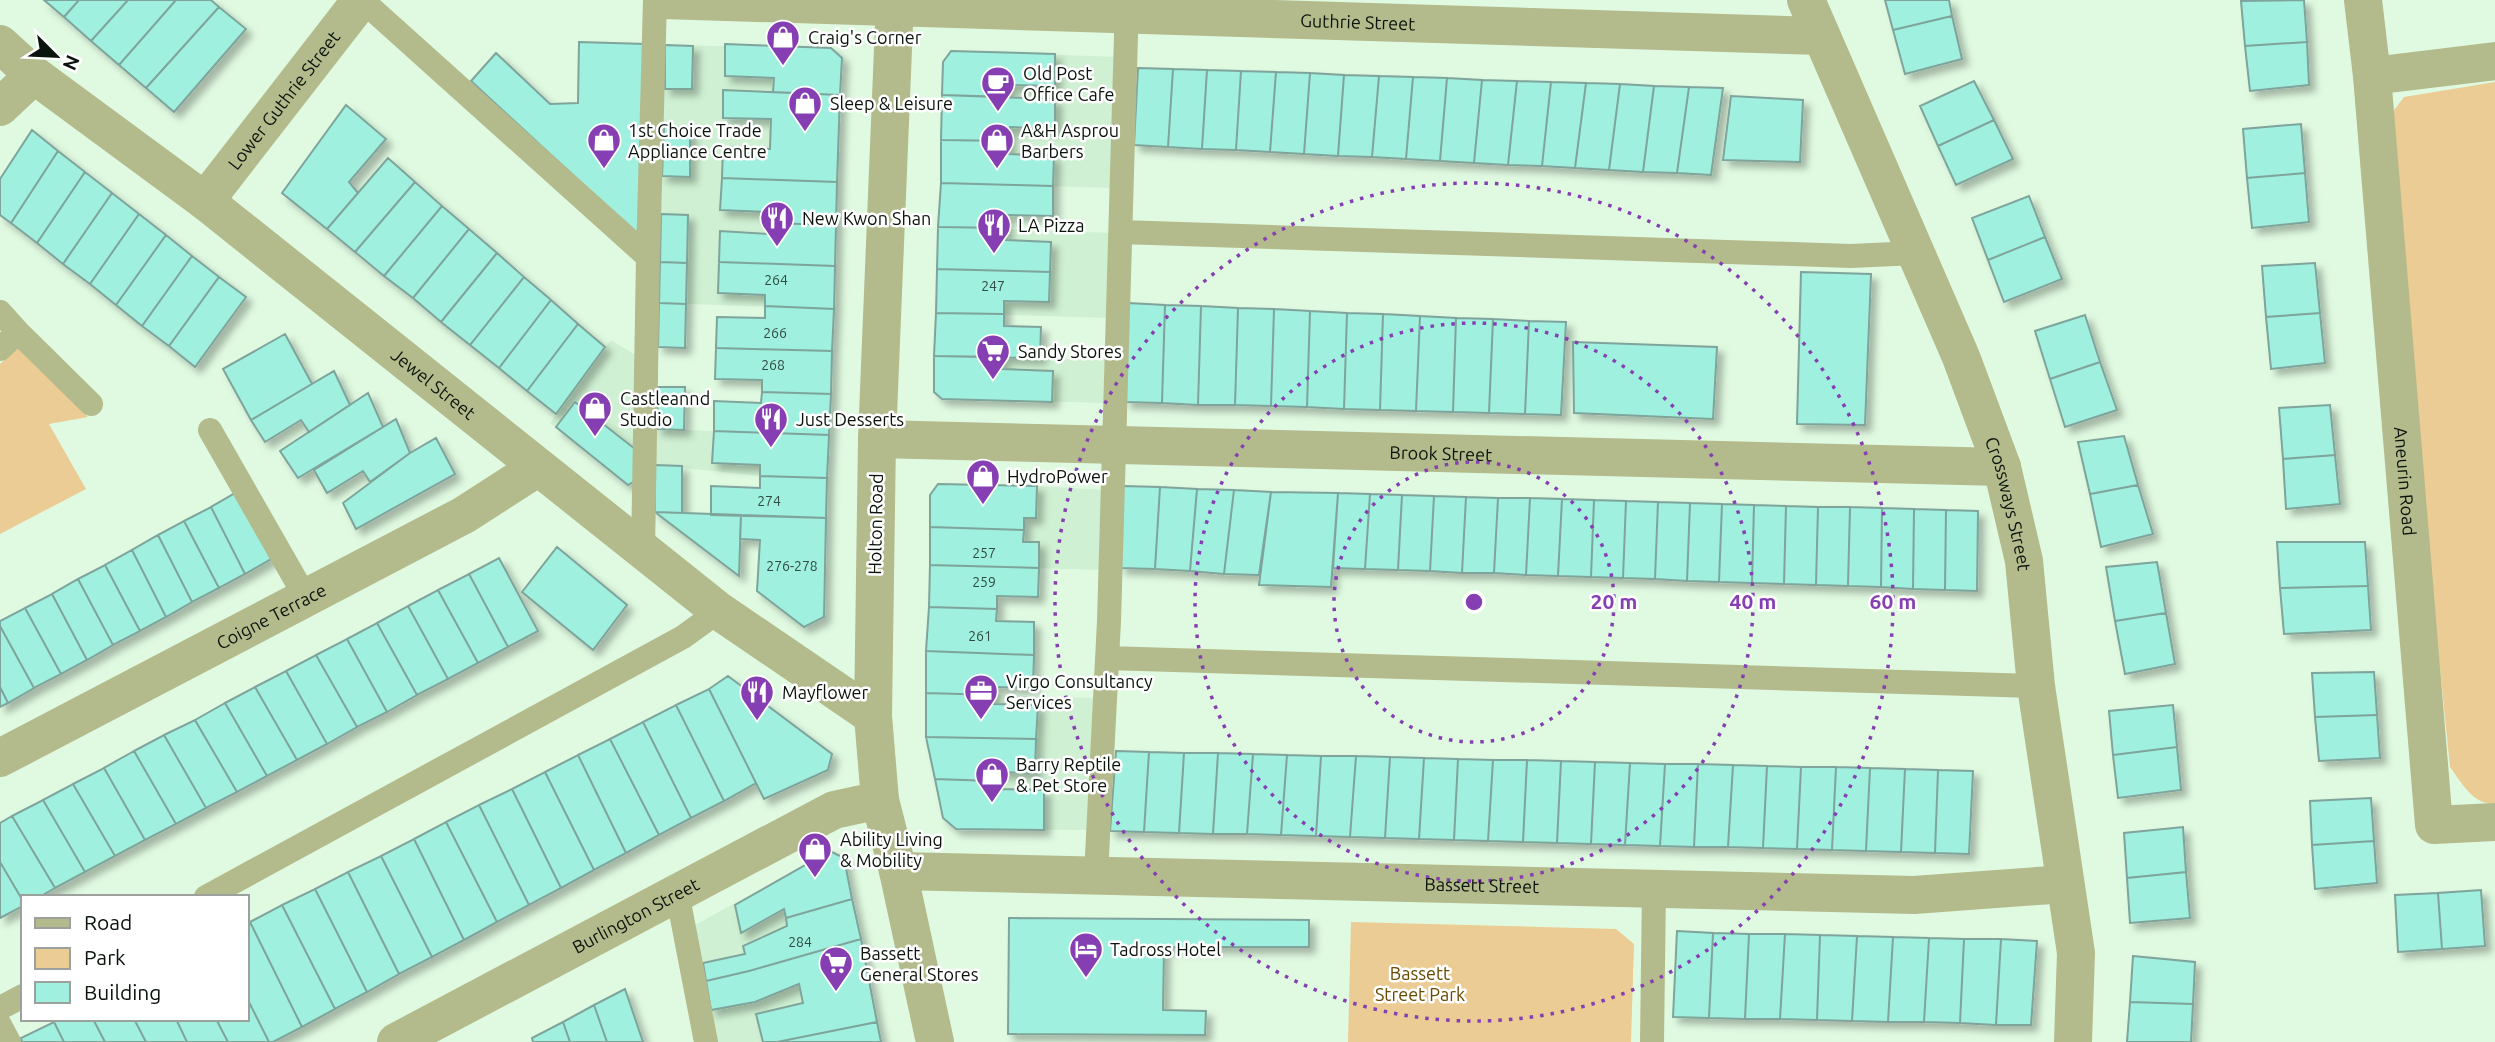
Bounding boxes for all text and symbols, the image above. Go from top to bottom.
street label: Guthrie Street [1300,10,1416,33]
shop icon: Craig's Corner [764,18,802,67]
north arrow [21,21,91,91]
street label: Lower Guthrie Street [224,27,343,173]
place label: Craig's Corner [808,27,922,47]
text: N [59,52,84,74]
place label: Old Post Office Cafe [1023,63,1115,104]
cafe icon: Old Post Office Cafe [979,64,1017,113]
shop icon: Sleep & Leisure [786,84,824,133]
place label: Sleep & Leisure [830,93,953,113]
place label: 1st Choice Trade Appliance Centre [628,120,767,161]
place label: A&H Asprou Barbers [1021,120,1119,161]
shop icon: 1st Choice Trade Appliance Centre [585,121,623,170]
shop icon: A&H Asprou Barbers [978,121,1016,170]
restaurant icon: New Kwon Shan [758,199,796,248]
restaurant icon: LA Pizza [975,206,1013,255]
place label: New Kwon Shan [802,208,931,228]
place label: LA Pizza [1018,215,1084,235]
house number: 264 [764,272,788,288]
house number: 247 [981,278,1005,294]
house number: 266 [763,325,787,341]
supermarket icon: Sandy Stores [974,332,1012,381]
place label: Sandy Stores [1018,341,1122,361]
street label: Jewel Street [388,344,480,423]
house number: 268 [761,357,785,373]
place label: Castleannd Studio [620,388,710,429]
shop icon: Castleannd Studio [576,389,614,438]
restaurant icon: Just Desserts [752,400,790,449]
place label: Just Desserts [796,409,904,429]
street label: Aneurin Road [2391,426,2420,536]
street label: Crossways Street [1982,434,2035,572]
street label: Brook Street [1389,442,1492,464]
shop icon: HydroPower [964,457,1002,506]
place label: HydroPower [1007,466,1108,486]
street label: Holton Road [864,473,886,575]
house number: 274 [757,493,781,509]
house number: 257 [972,545,996,561]
house number: 276-278 [766,558,818,574]
house number: 259 [972,574,996,590]
street label: Coigne Terrace [213,579,329,653]
text: 20 m [1591,589,1637,613]
text: 40 m [1730,589,1776,613]
text: 60 m [1870,589,1916,613]
centre of rings [1462,590,1486,614]
house number: 261 [968,628,992,644]
place label: Virgo Consultancy Services [1006,671,1153,712]
office icon: Virgo Consultancy Services [962,672,1000,721]
restaurant icon: Mayflower [738,673,776,722]
place label: Mayflower [782,682,869,702]
place label: Barry Reptile & Pet Store [1016,754,1121,795]
shop icon: Barry Reptile & Pet Store [973,755,1011,804]
place label: Ability Living & Mobility [840,829,943,870]
shop icon: Ability Living & Mobility [796,830,834,879]
street label: Burlington Street [569,873,702,957]
street label: Bassett Street [1424,873,1539,896]
legend [21,895,248,1021]
text: Road [84,910,132,934]
hotel icon: Tadross Hotel [1067,930,1105,979]
house number: 284 [788,934,812,950]
place label: Tadross Hotel [1110,939,1221,959]
place label: Bassett General Stores [860,943,979,984]
supermarket icon: Bassett General Stores [817,944,855,993]
text: Park [84,945,126,969]
park label: Bassett Street Park [1375,963,1465,1004]
text: Building [84,980,161,1004]

